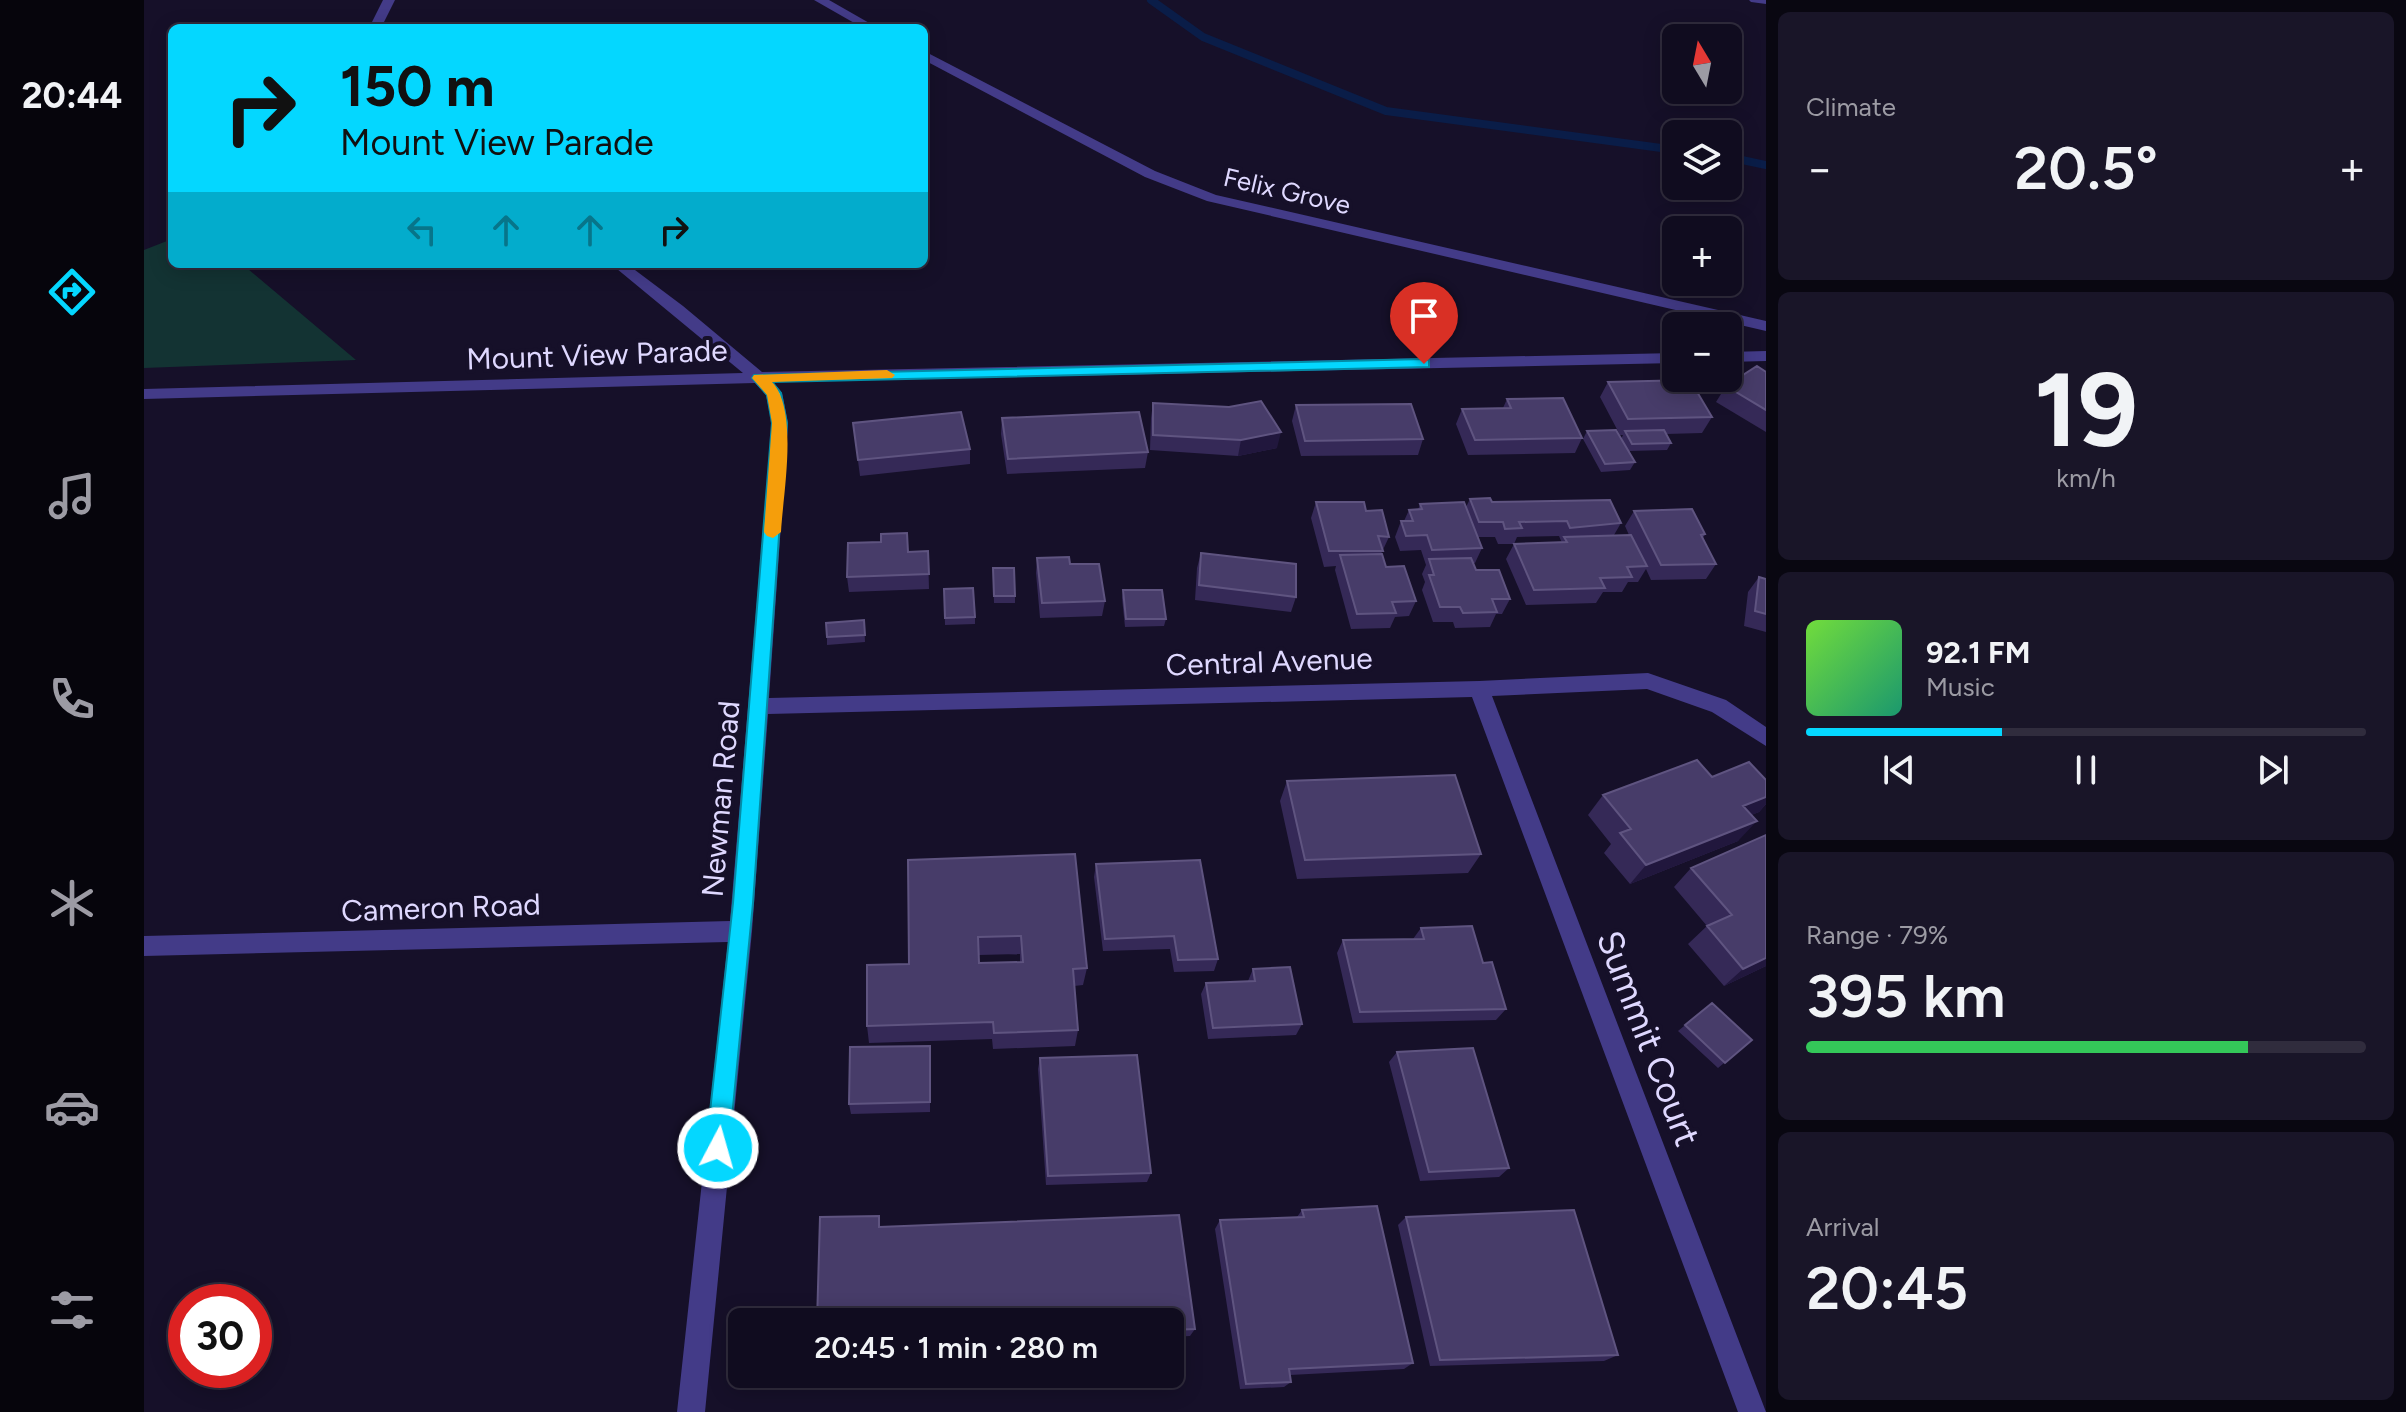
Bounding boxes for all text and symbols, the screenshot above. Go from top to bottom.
north arrow [1662,24,1742,104]
map controls [1662,24,1742,392]
text: 150 m [340,53,495,120]
icon: right [208,56,312,160]
text: 20:44 [22,74,122,117]
text: Climate [1806,91,1896,123]
button: layers [1662,120,1742,200]
text: Mount View Parade [340,121,654,164]
text: 20.5° [2014,132,2158,204]
text: − [1806,142,1833,195]
text: + [2339,142,2366,195]
street label: Felix Grove [1220,161,1354,221]
icon: left [400,208,444,252]
icon: ahead [484,208,528,252]
icon: ahead [568,208,612,252]
icon: right [652,208,696,252]
button: + [1662,216,1742,296]
icon: directions [44,264,100,320]
pin [1390,282,1458,364]
icon: arrive [1402,294,1446,338]
button: − [1662,312,1742,392]
street label: Mount View Parade [466,331,728,378]
text: 19 [2034,347,2138,472]
text: km/h [2056,462,2116,494]
icon: music [44,468,100,524]
text: 92.1 FM [1926,634,2030,671]
street label: Central Avenue [1165,639,1373,684]
icon: phone [44,671,100,727]
text: Music [1926,671,1995,703]
street label: Newman Road [693,699,748,899]
icon: previous [1877,748,1921,792]
icon: pause [2064,748,2108,792]
icon: next [2251,748,2295,792]
icon: climate [44,875,100,931]
street label: Cameron Road [341,886,541,929]
text: Range · 79% [1806,919,1948,951]
street label: Summit Court [1588,924,1709,1152]
text: 395 km [1806,960,2006,1032]
icon: car [44,1079,100,1135]
position arrow [676,1106,760,1190]
text: Arrival [1806,1211,1879,1243]
text: 20:45 [1806,1252,1968,1324]
icon: filters [44,1282,100,1338]
speed limit sign: 30 [168,1284,272,1388]
text: 20:45 · 1 min · 280 m [814,1329,1098,1366]

